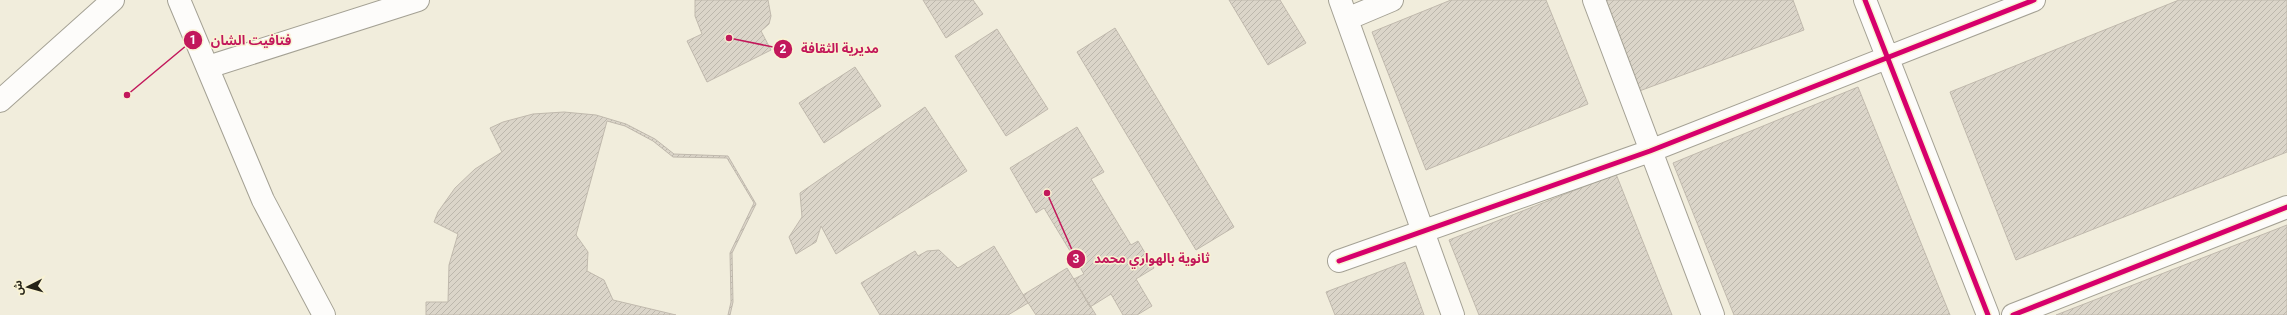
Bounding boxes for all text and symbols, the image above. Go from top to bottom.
callout: فتافيت الشان [183,27,299,52]
text: 1 [190,33,196,47]
text: فتافيت الشان [211,33,292,48]
callout: مديرية الثقافة [773,36,887,61]
text: مديرية الثقافة [801,41,879,56]
text: 2 [780,42,787,56]
callout: ثانوية بالهواري محمد [1066,246,1218,271]
text: ثانوية بالهواري محمد [1094,251,1210,269]
text: 3 [1073,252,1080,266]
north arrow [8,267,48,307]
text: ش [11,280,26,296]

